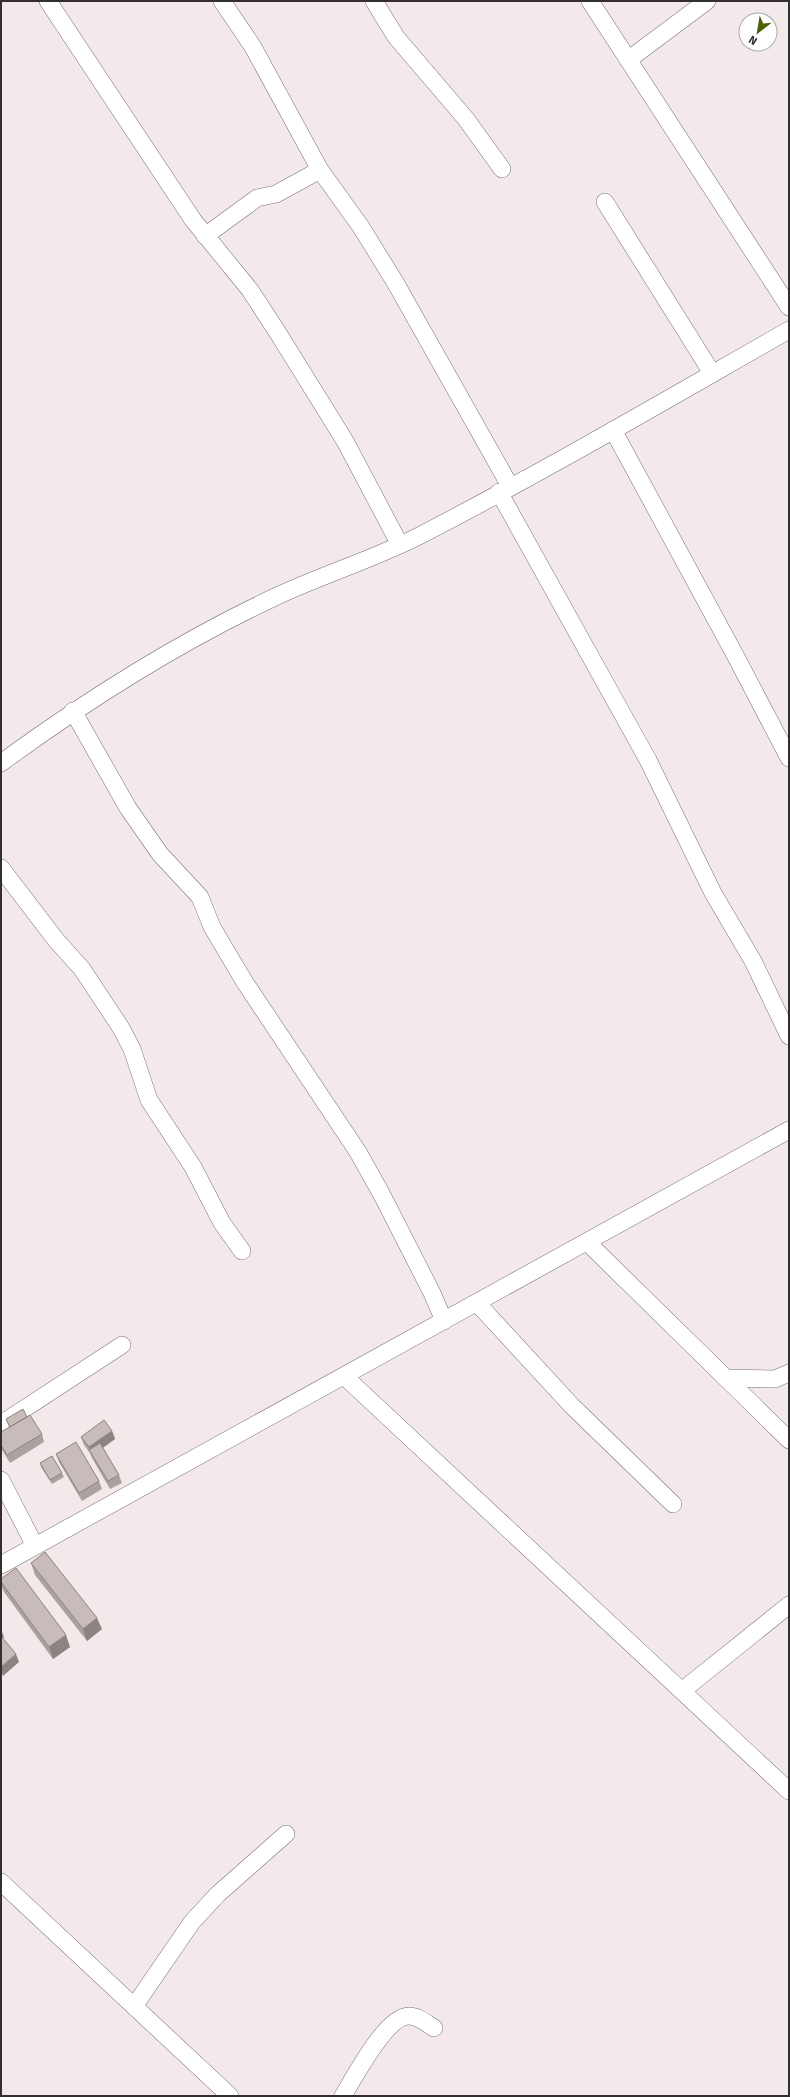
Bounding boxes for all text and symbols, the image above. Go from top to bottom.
north arrow [738,12,778,52]
text: N [747,33,760,48]

